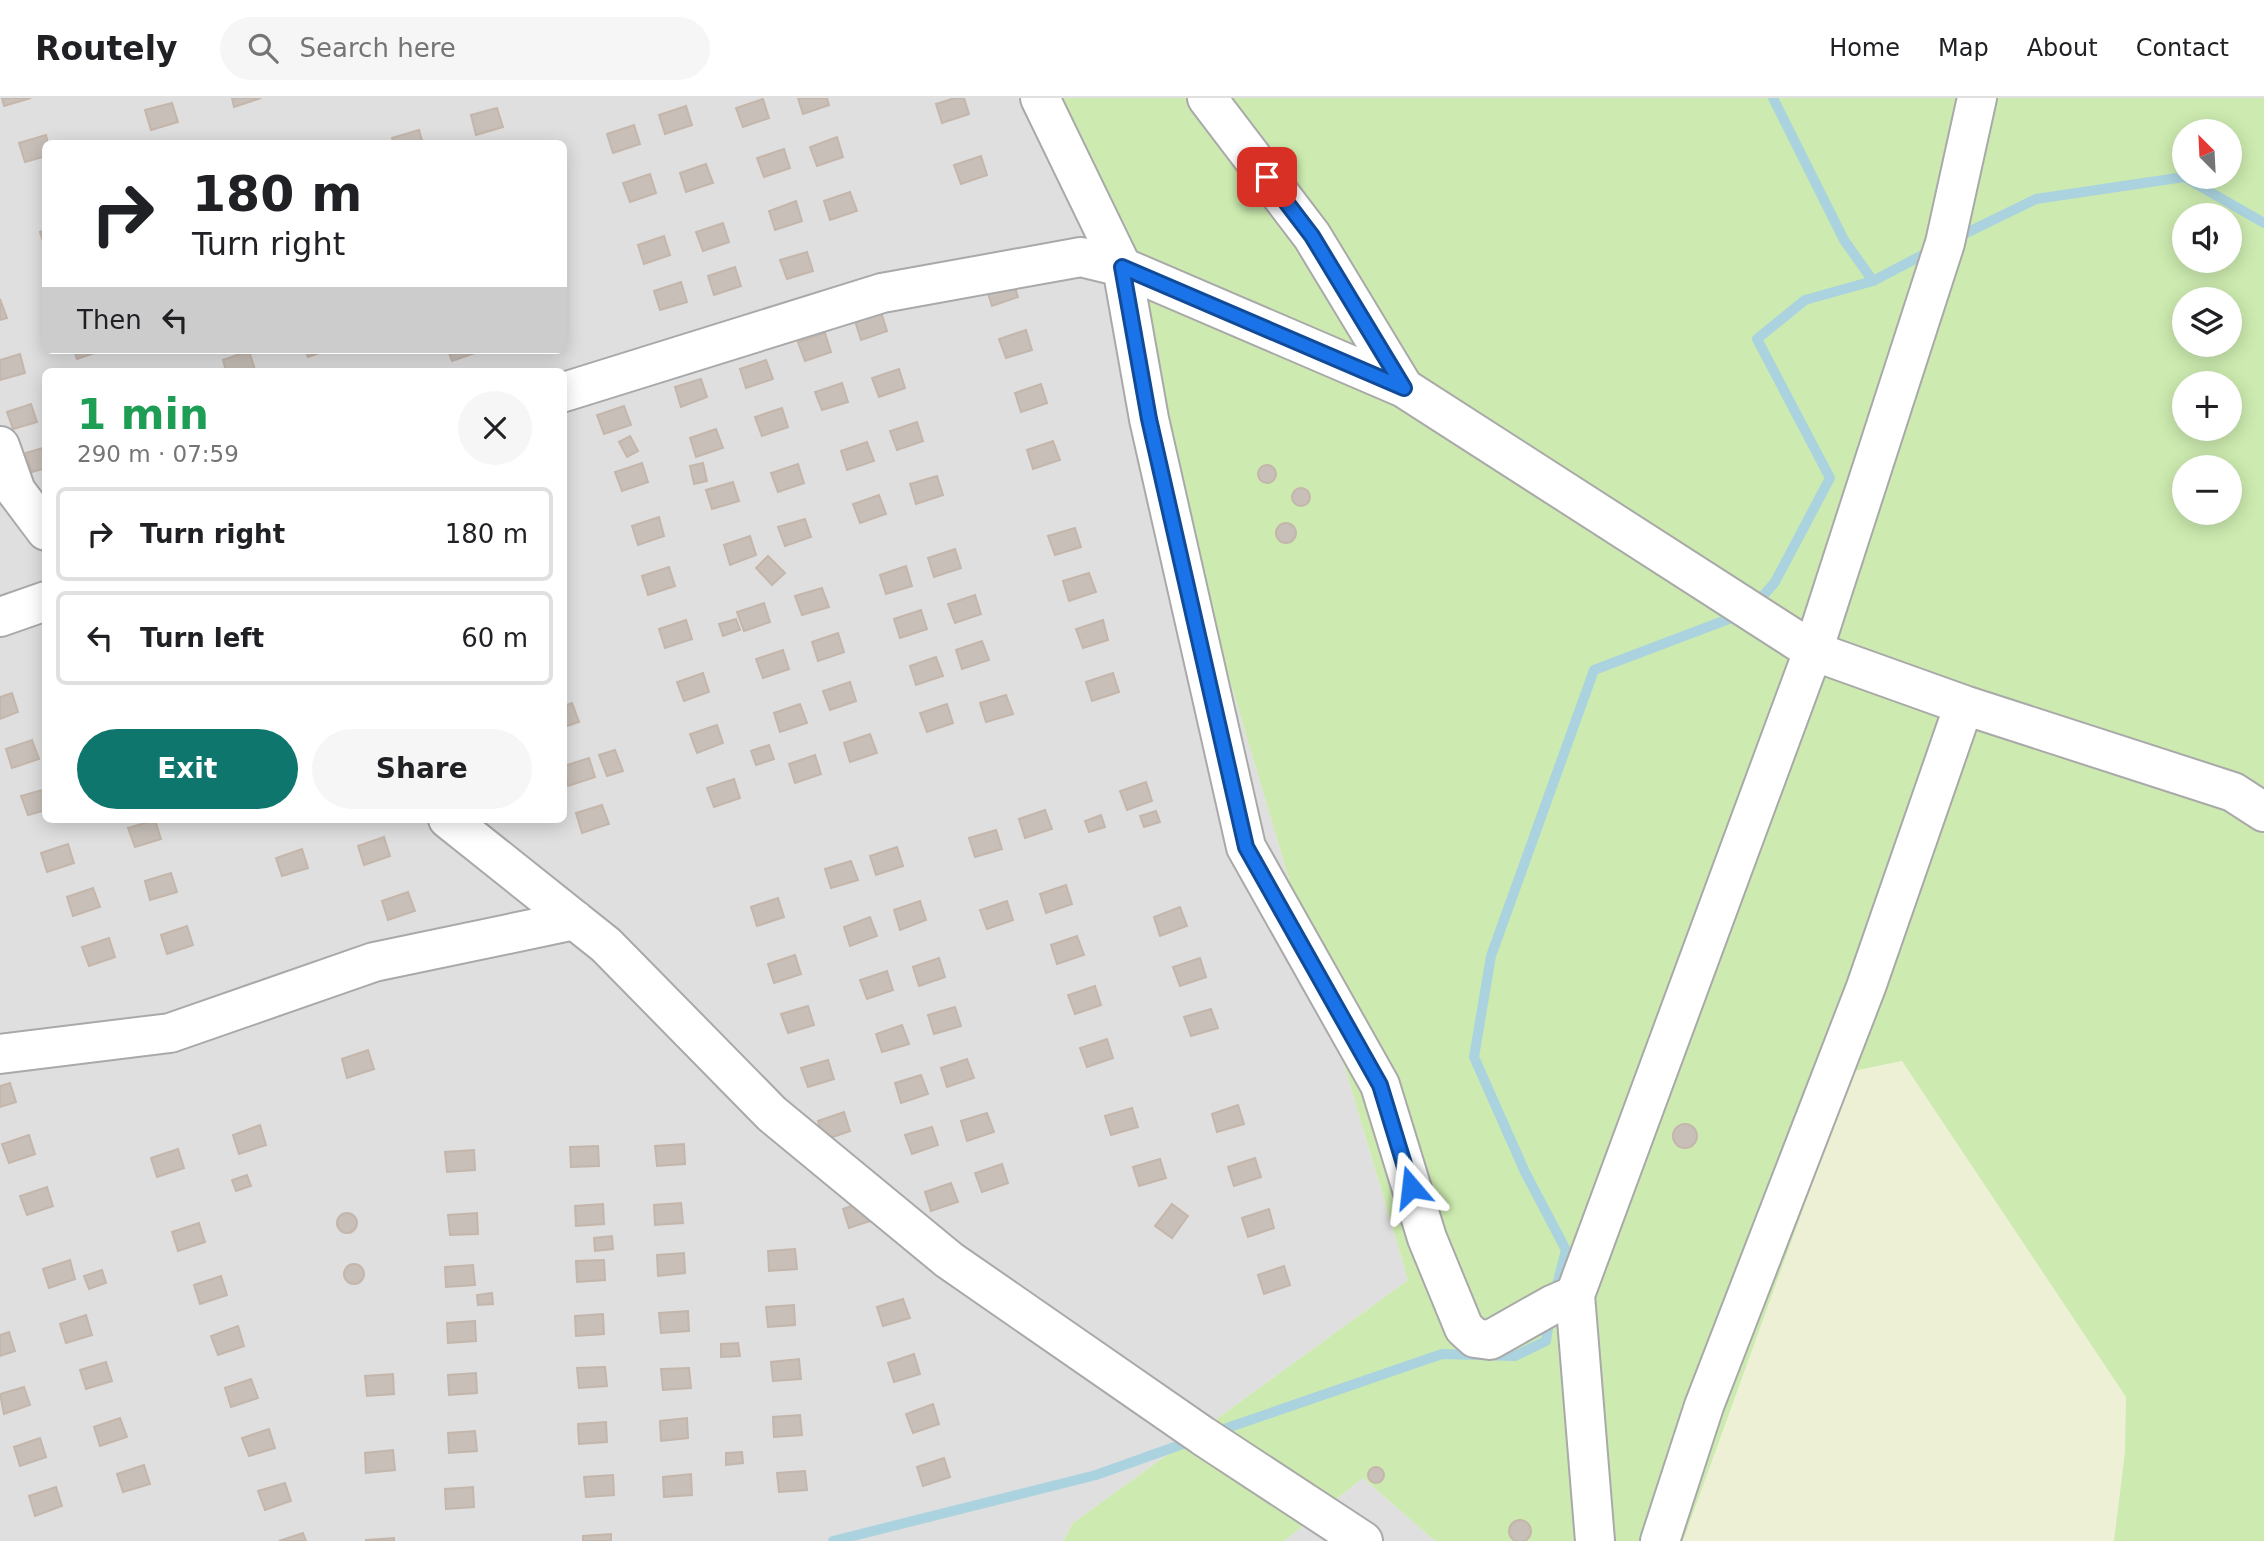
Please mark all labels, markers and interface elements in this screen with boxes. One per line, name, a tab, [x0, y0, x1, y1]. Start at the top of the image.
search box	[220, 17, 710, 80]
text: Routely	[35, 29, 178, 68]
icon: search	[244, 29, 282, 67]
text: Search here	[300, 33, 456, 63]
text: Home	[1829, 34, 1900, 62]
text: Map	[1938, 34, 1989, 62]
text: About	[2027, 34, 2098, 62]
text: Contact	[2136, 34, 2229, 62]
north arrow	[2172, 119, 2242, 189]
map controls	[2172, 119, 2242, 525]
pin	[1237, 147, 1297, 207]
icon: arrive	[1248, 158, 1286, 196]
text: 180 m	[192, 166, 362, 223]
icon: right	[77, 168, 168, 259]
button: sound	[2172, 203, 2242, 273]
text: Turn right	[192, 225, 345, 263]
button: layers	[2172, 287, 2242, 357]
icon: left	[156, 301, 194, 339]
text: Then	[77, 305, 142, 335]
button: +	[2172, 371, 2242, 441]
text: 1 min	[77, 390, 209, 439]
button: close	[458, 391, 532, 465]
text: 290 m · 07:59	[77, 441, 239, 467]
button: −	[2172, 455, 2242, 525]
icon: right	[81, 515, 119, 553]
text: Turn right	[140, 519, 285, 549]
text: 180 m	[445, 519, 528, 549]
icon: left	[81, 619, 119, 657]
text: Turn left	[140, 623, 264, 653]
text: 60 m	[461, 623, 528, 653]
button: Exit	[77, 729, 298, 809]
button: Share	[312, 729, 532, 809]
position arrow	[1374, 1150, 1448, 1224]

